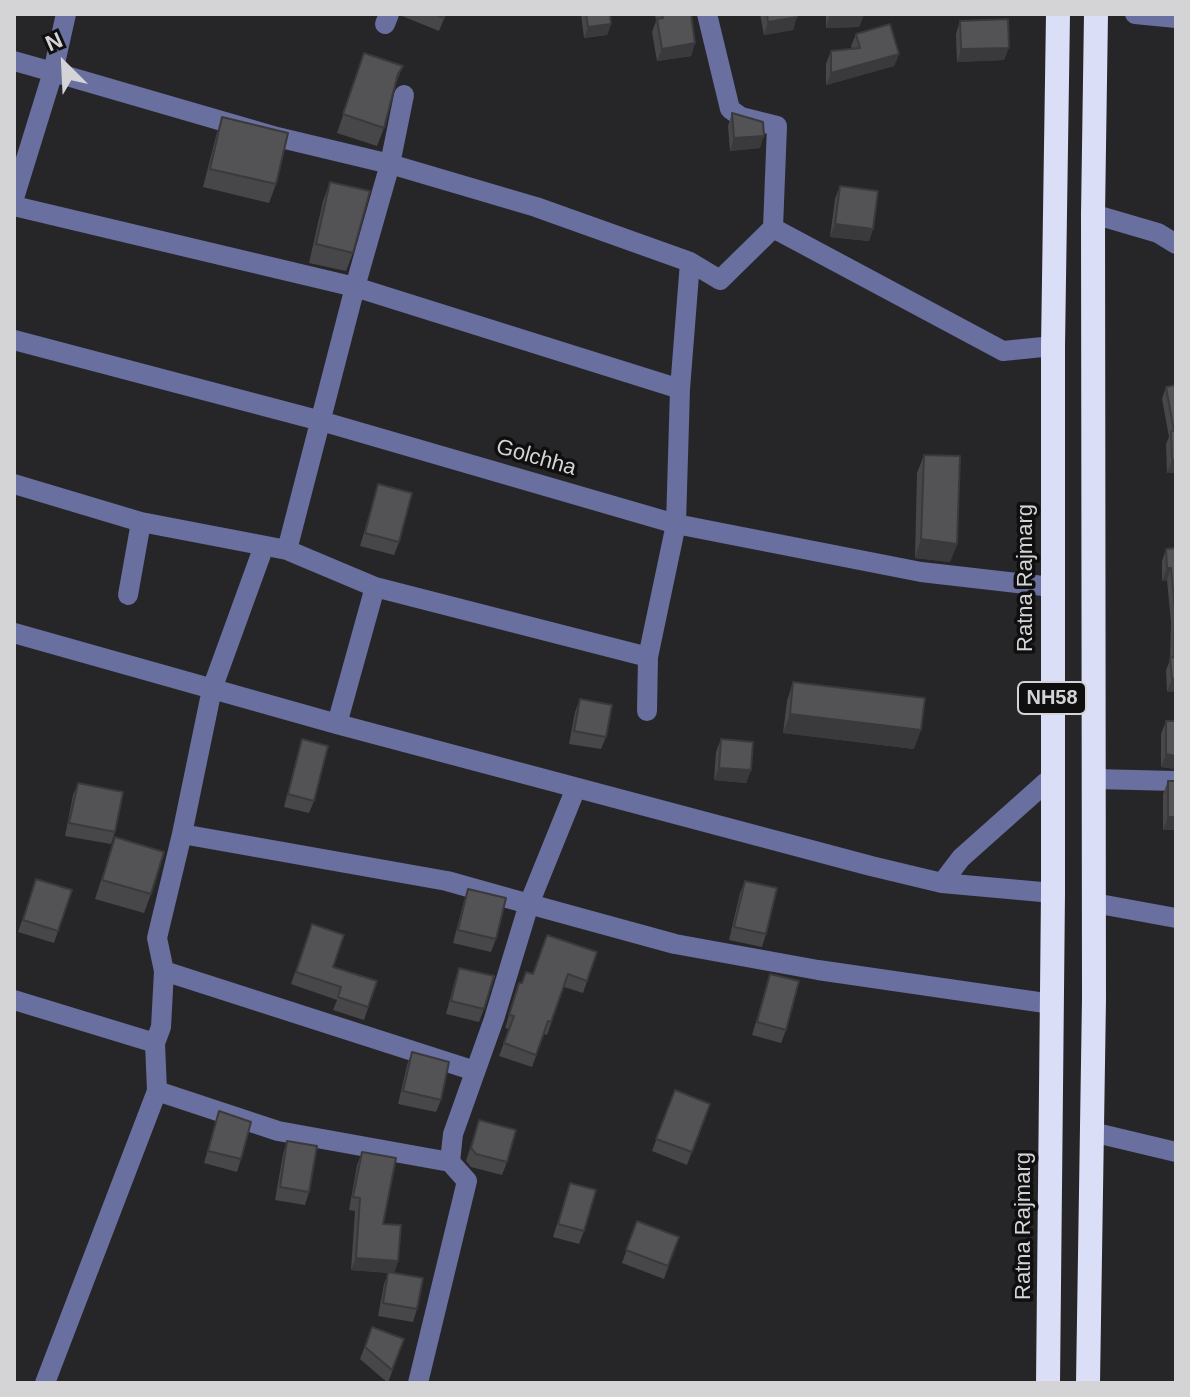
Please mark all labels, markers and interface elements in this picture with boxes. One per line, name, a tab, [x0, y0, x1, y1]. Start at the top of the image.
north arrow	[24, 24, 104, 104]
text: N	[42, 27, 66, 56]
street label: Golchha	[493, 434, 579, 482]
street label: Ratna Rajmarg	[1013, 504, 1039, 652]
road number: NH58	[1018, 682, 1086, 714]
street label: Ratna Rajmarg	[1011, 1152, 1037, 1300]

